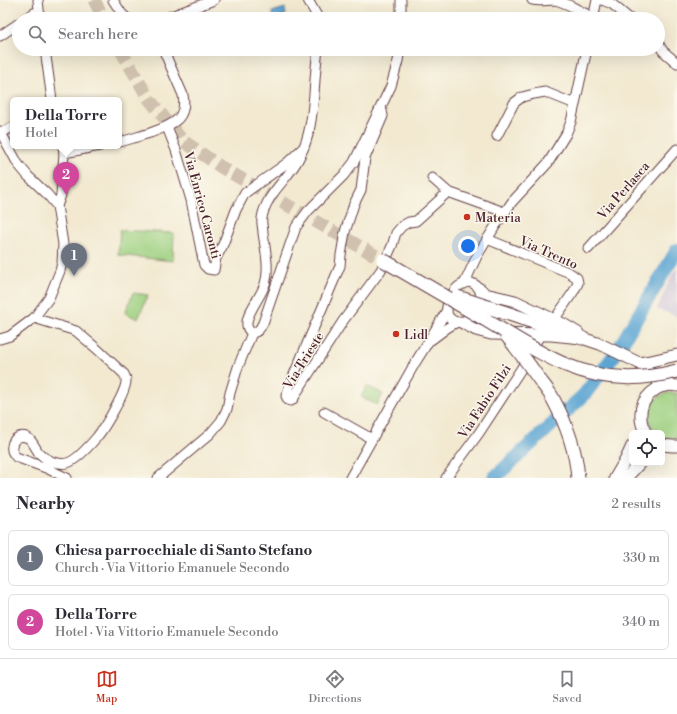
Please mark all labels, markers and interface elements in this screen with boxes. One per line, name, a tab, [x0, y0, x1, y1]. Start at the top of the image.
search box	[12, 12, 665, 56]
icon: search	[26, 23, 48, 45]
text: Search here	[58, 25, 138, 44]
popup	[10, 97, 122, 149]
text: Della Torre	[25, 106, 107, 125]
text: Hotel	[25, 125, 58, 141]
street label: Via Enrico Caronti	[180, 149, 224, 261]
street label: Via Perlasca	[594, 158, 653, 224]
pin: 2	[53, 162, 79, 195]
place label: Materia	[475, 210, 521, 226]
marker: Materia	[462, 212, 472, 222]
street label: Via Trento	[516, 233, 580, 273]
your location	[458, 236, 478, 256]
pin: 1	[61, 243, 87, 276]
place label: Lidl	[404, 327, 428, 343]
street label: Via Trieste	[279, 329, 328, 393]
marker: Lidl	[391, 329, 401, 339]
street label: Via Fabio Filzi	[454, 361, 515, 442]
map controls	[629, 430, 665, 466]
button: locate	[629, 430, 665, 466]
text: Nearby	[16, 493, 75, 515]
text: 2 results	[612, 496, 661, 512]
text: Chiesa parrocchiale di Santo Stefano	[55, 541, 312, 560]
text: 1	[27, 550, 33, 566]
text: 330 m	[623, 550, 660, 566]
text: Church · Via Vittorio Emanuele Secondo	[55, 560, 290, 576]
text: Della Torre	[55, 605, 137, 624]
text: 2	[26, 614, 34, 630]
text: 340 m	[622, 614, 660, 630]
text: Hotel · Via Vittorio Emanuele Secondo	[55, 624, 278, 640]
tab: Map	[96, 668, 118, 706]
tab: Directions	[309, 668, 362, 706]
tab: Saved	[553, 668, 581, 706]

